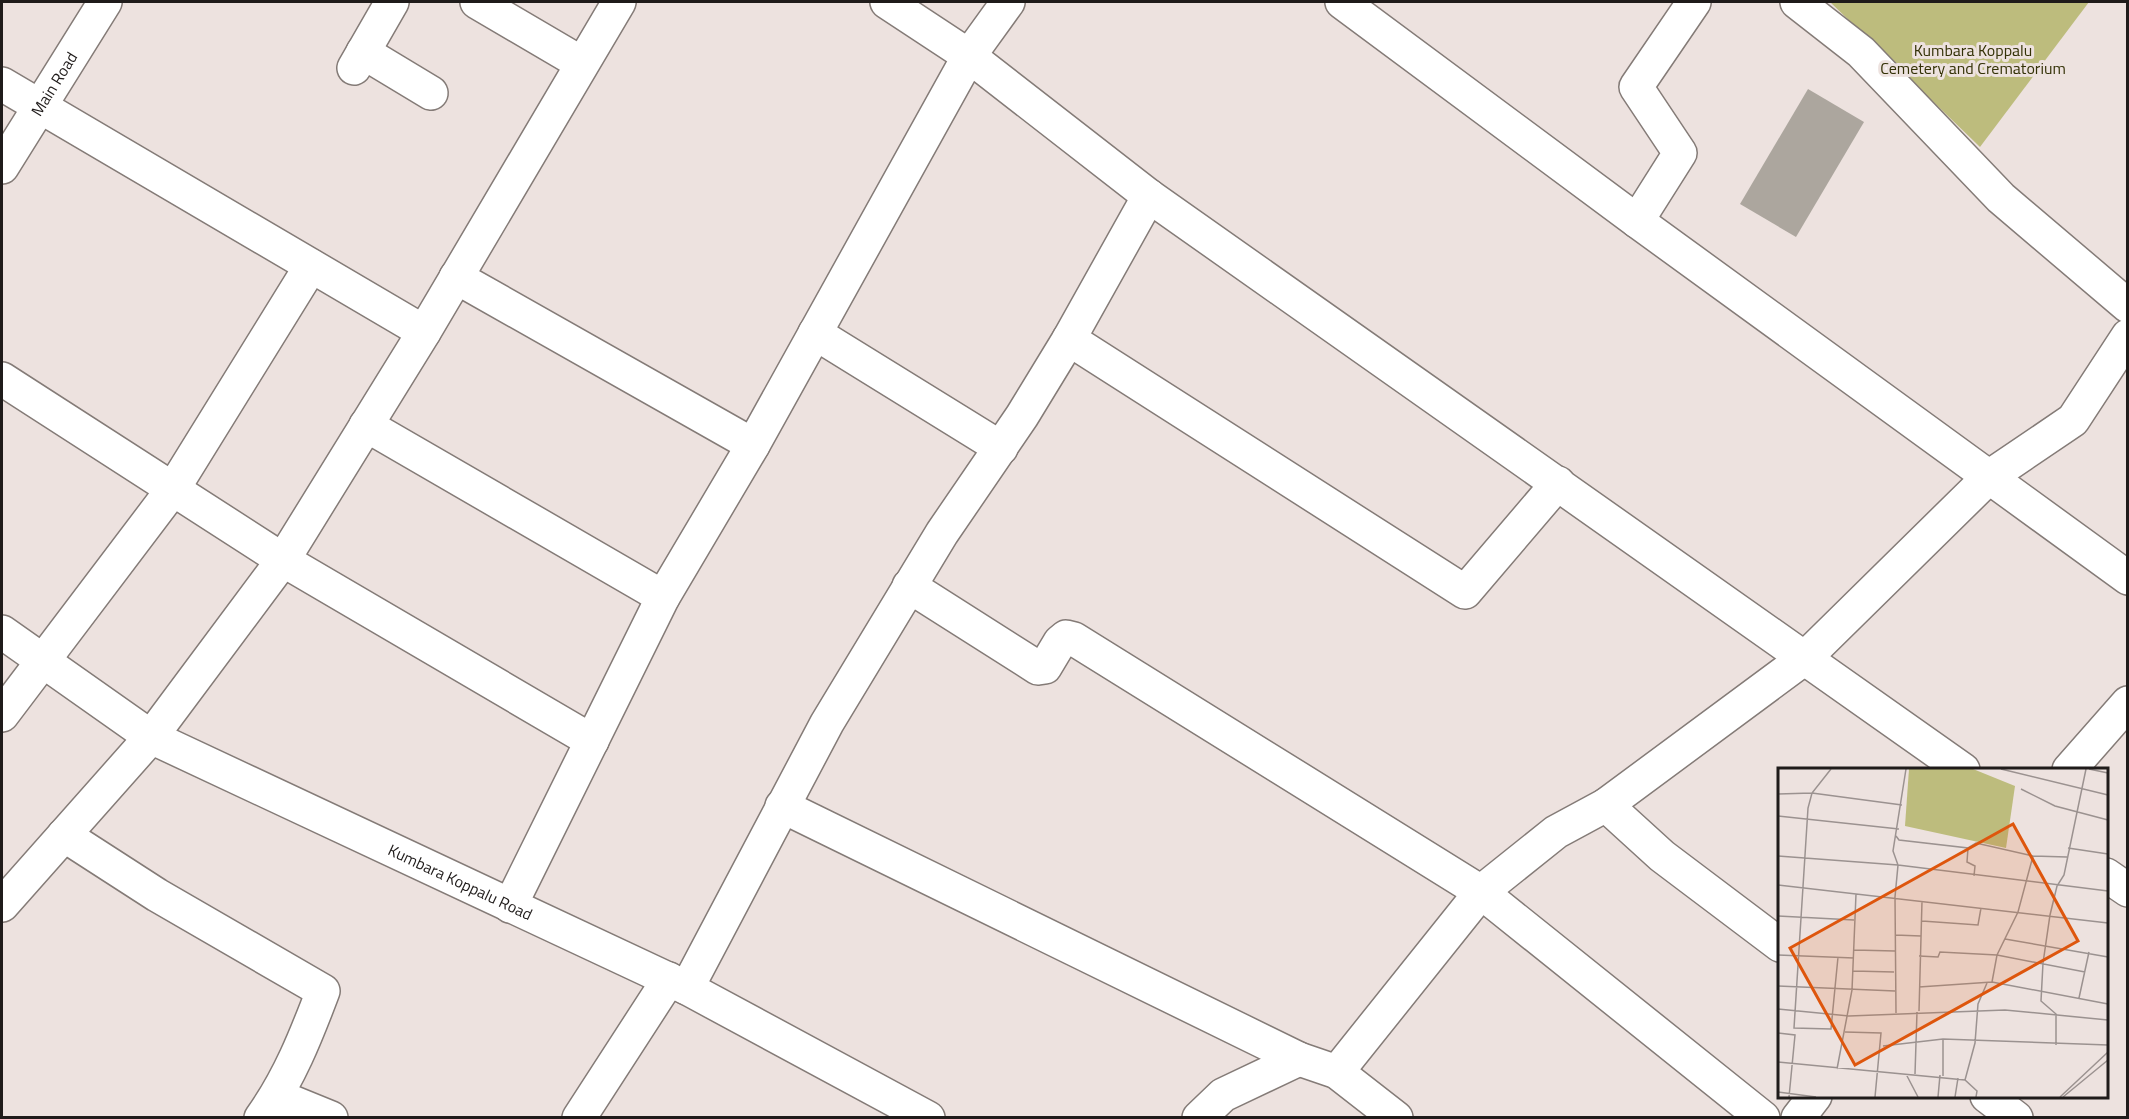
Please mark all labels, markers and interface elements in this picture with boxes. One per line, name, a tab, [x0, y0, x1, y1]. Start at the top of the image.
park label: Kumbara Koppalu Cemetery and Crematorium	[1880, 38, 2066, 80]
street label: Main Road	[25, 47, 83, 121]
inset map	[1778, 768, 2108, 1098]
street label: Kumbara Koppalu Road	[384, 838, 537, 926]

